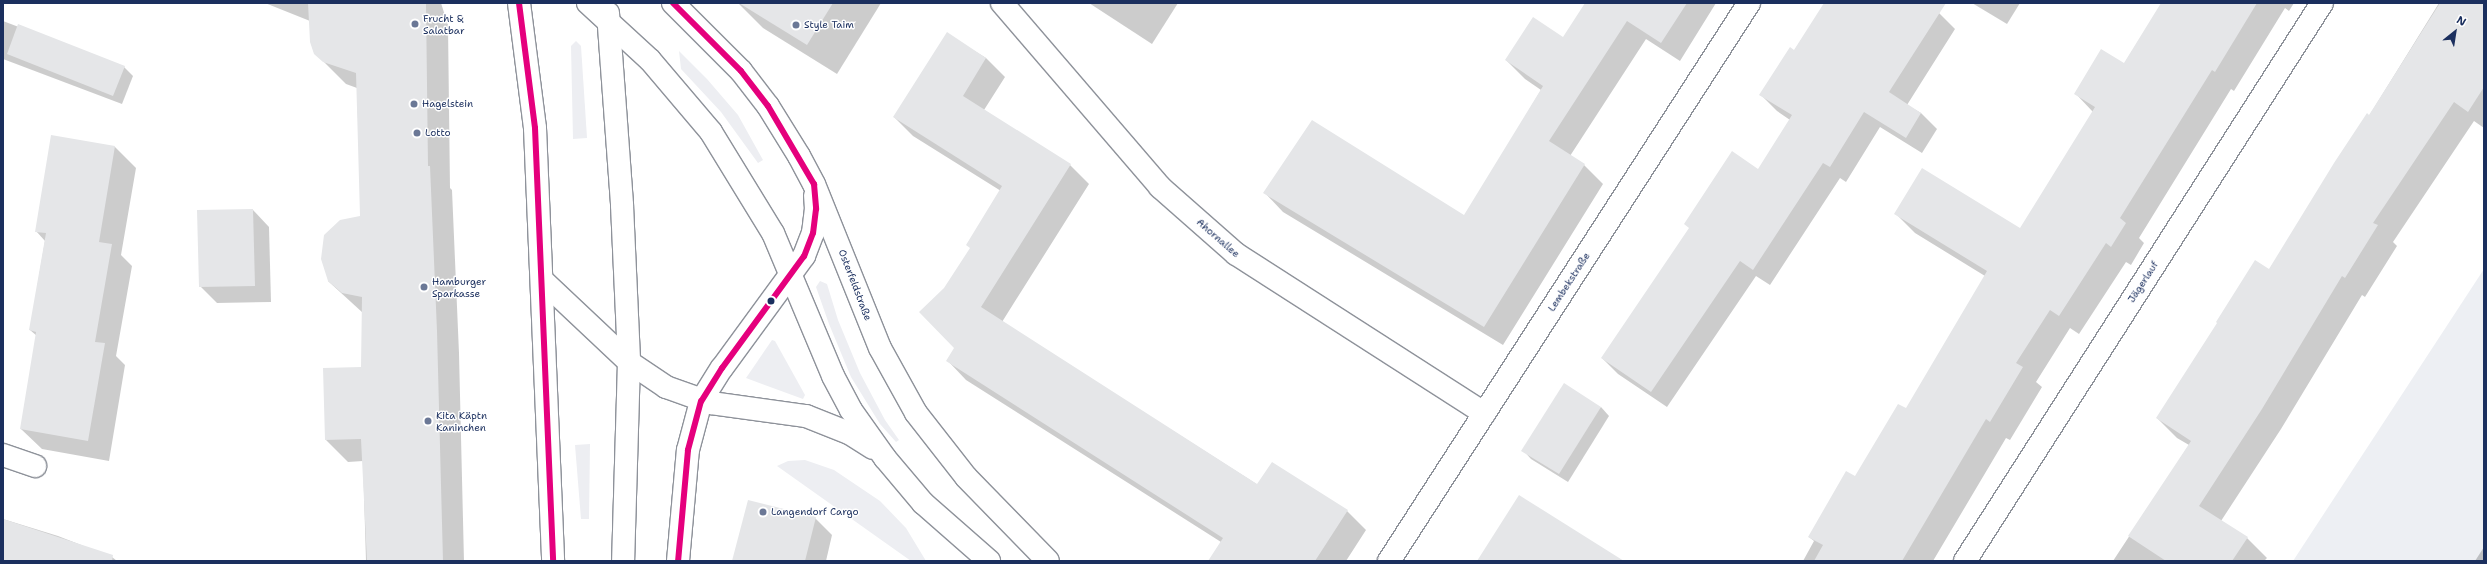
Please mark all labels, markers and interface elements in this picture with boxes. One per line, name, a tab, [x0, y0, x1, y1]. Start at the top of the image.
place label: Frucht & Salatbar	[423, 12, 465, 36]
north arrow	[2435, 12, 2475, 52]
text: N	[2454, 12, 2469, 30]
marker: Frucht & Salatbar	[410, 19, 420, 29]
place label: Style Taim	[804, 19, 854, 31]
marker: Style Taim	[791, 20, 801, 30]
place label: Hagelstein	[422, 98, 473, 110]
marker: Hagelstein	[409, 99, 419, 109]
place label: Lotto	[425, 127, 450, 139]
marker: Lotto	[412, 128, 422, 138]
street label: Ahornallee	[1194, 216, 1242, 260]
street label: Osterfeldstraße	[836, 248, 874, 322]
street label: Lembekstraße	[1545, 250, 1593, 314]
street label: Jägerlauf	[2125, 259, 2161, 305]
place label: Hamburger Sparkasse	[432, 275, 486, 298]
marker: Hamburger Sparkasse	[419, 282, 429, 292]
unlabelled marker	[766, 296, 776, 306]
place label: Kita Käptn Kaninchen	[436, 409, 487, 432]
marker: Kita Käptn Kaninchen	[423, 416, 433, 426]
place label: Langendorf Cargo	[771, 506, 859, 518]
marker: Langendorf Cargo	[758, 507, 768, 517]

